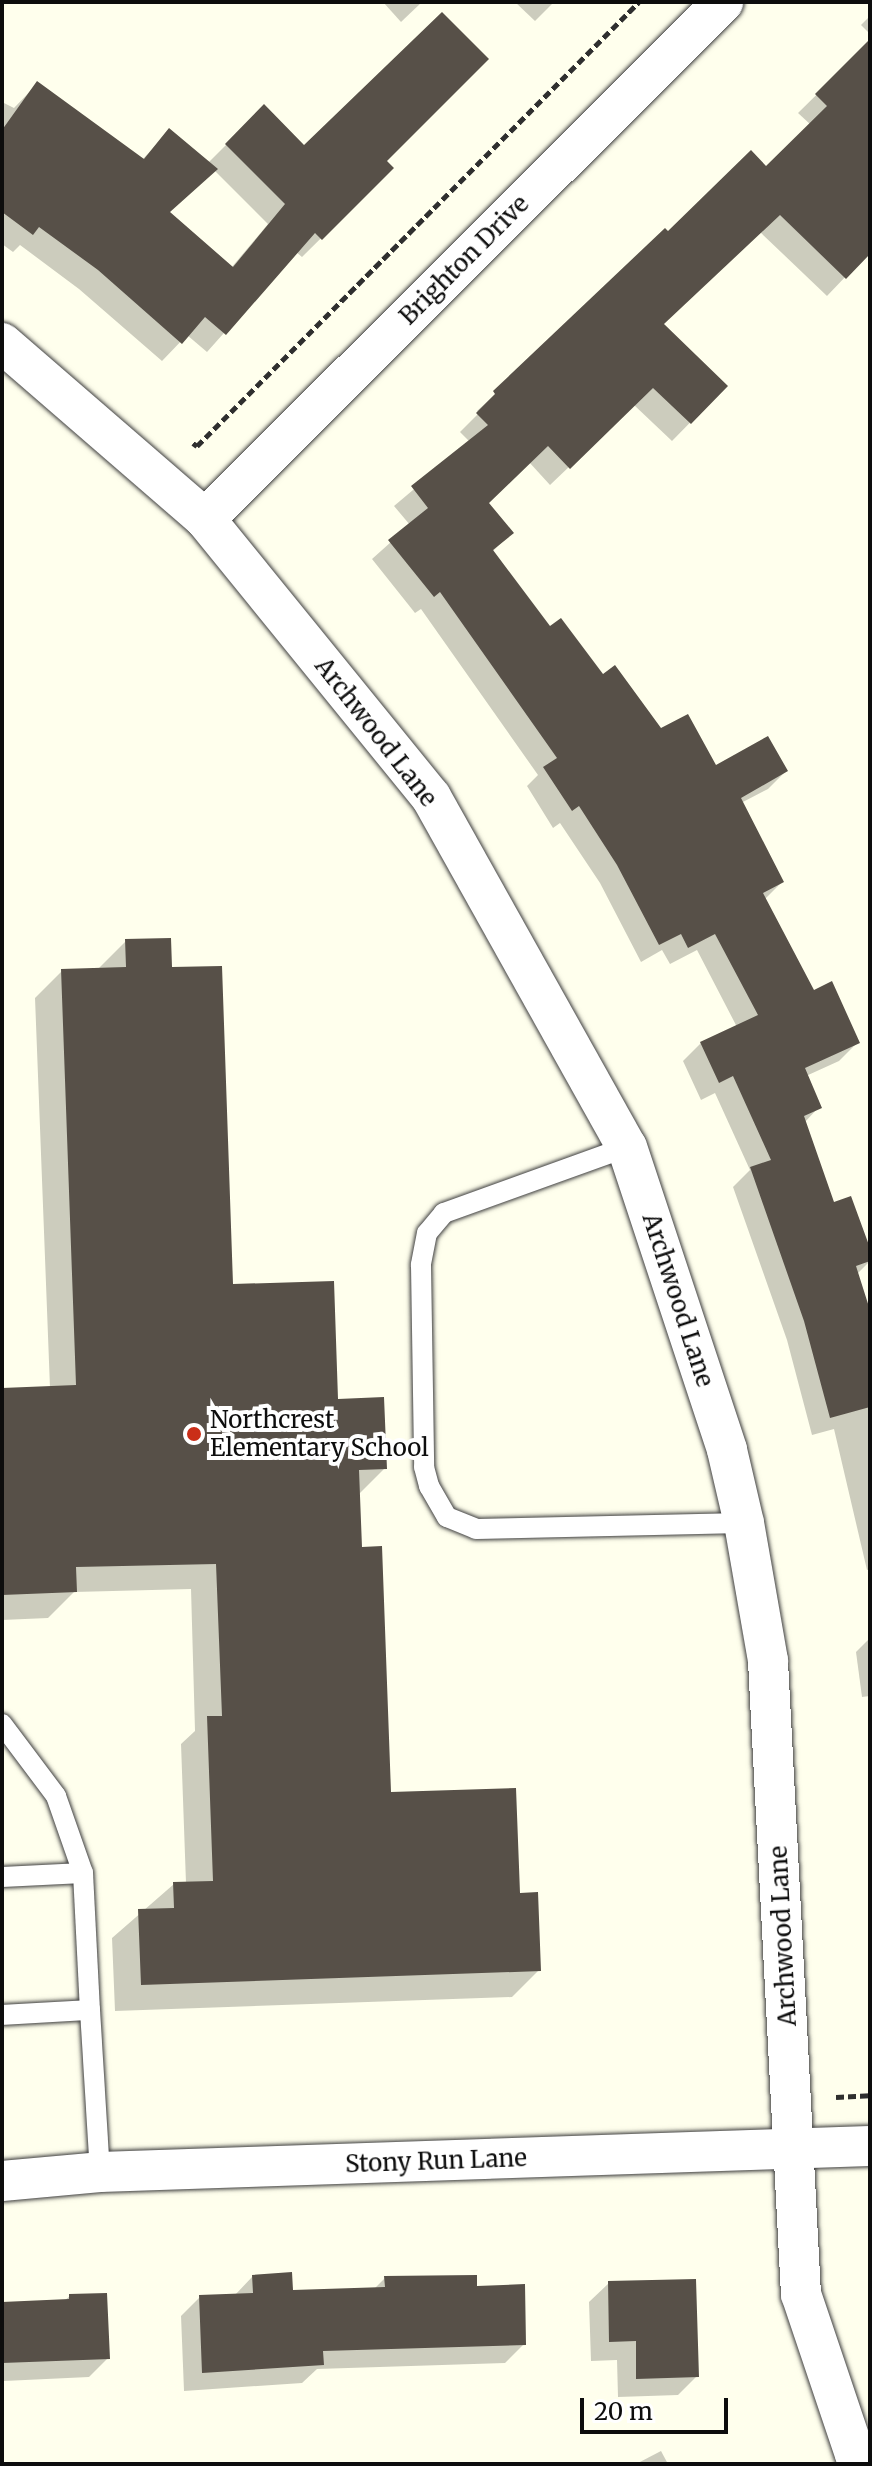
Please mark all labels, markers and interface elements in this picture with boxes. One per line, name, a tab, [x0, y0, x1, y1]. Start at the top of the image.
street label: Brighton Drive	[393, 189, 535, 331]
street label: Archwood Lane	[309, 652, 443, 812]
street label: Archwood Lane	[636, 1210, 720, 1390]
place label: Northcrest Elementary School	[210, 1406, 429, 1462]
marker: Northcrest Elementary School	[185, 1425, 203, 1443]
street label: Archwood Lane	[764, 1845, 802, 2027]
street label: Stony Run Lane	[345, 2143, 527, 2179]
scale bar	[584, 2382, 732, 2432]
text: 20 m	[594, 2396, 653, 2427]

